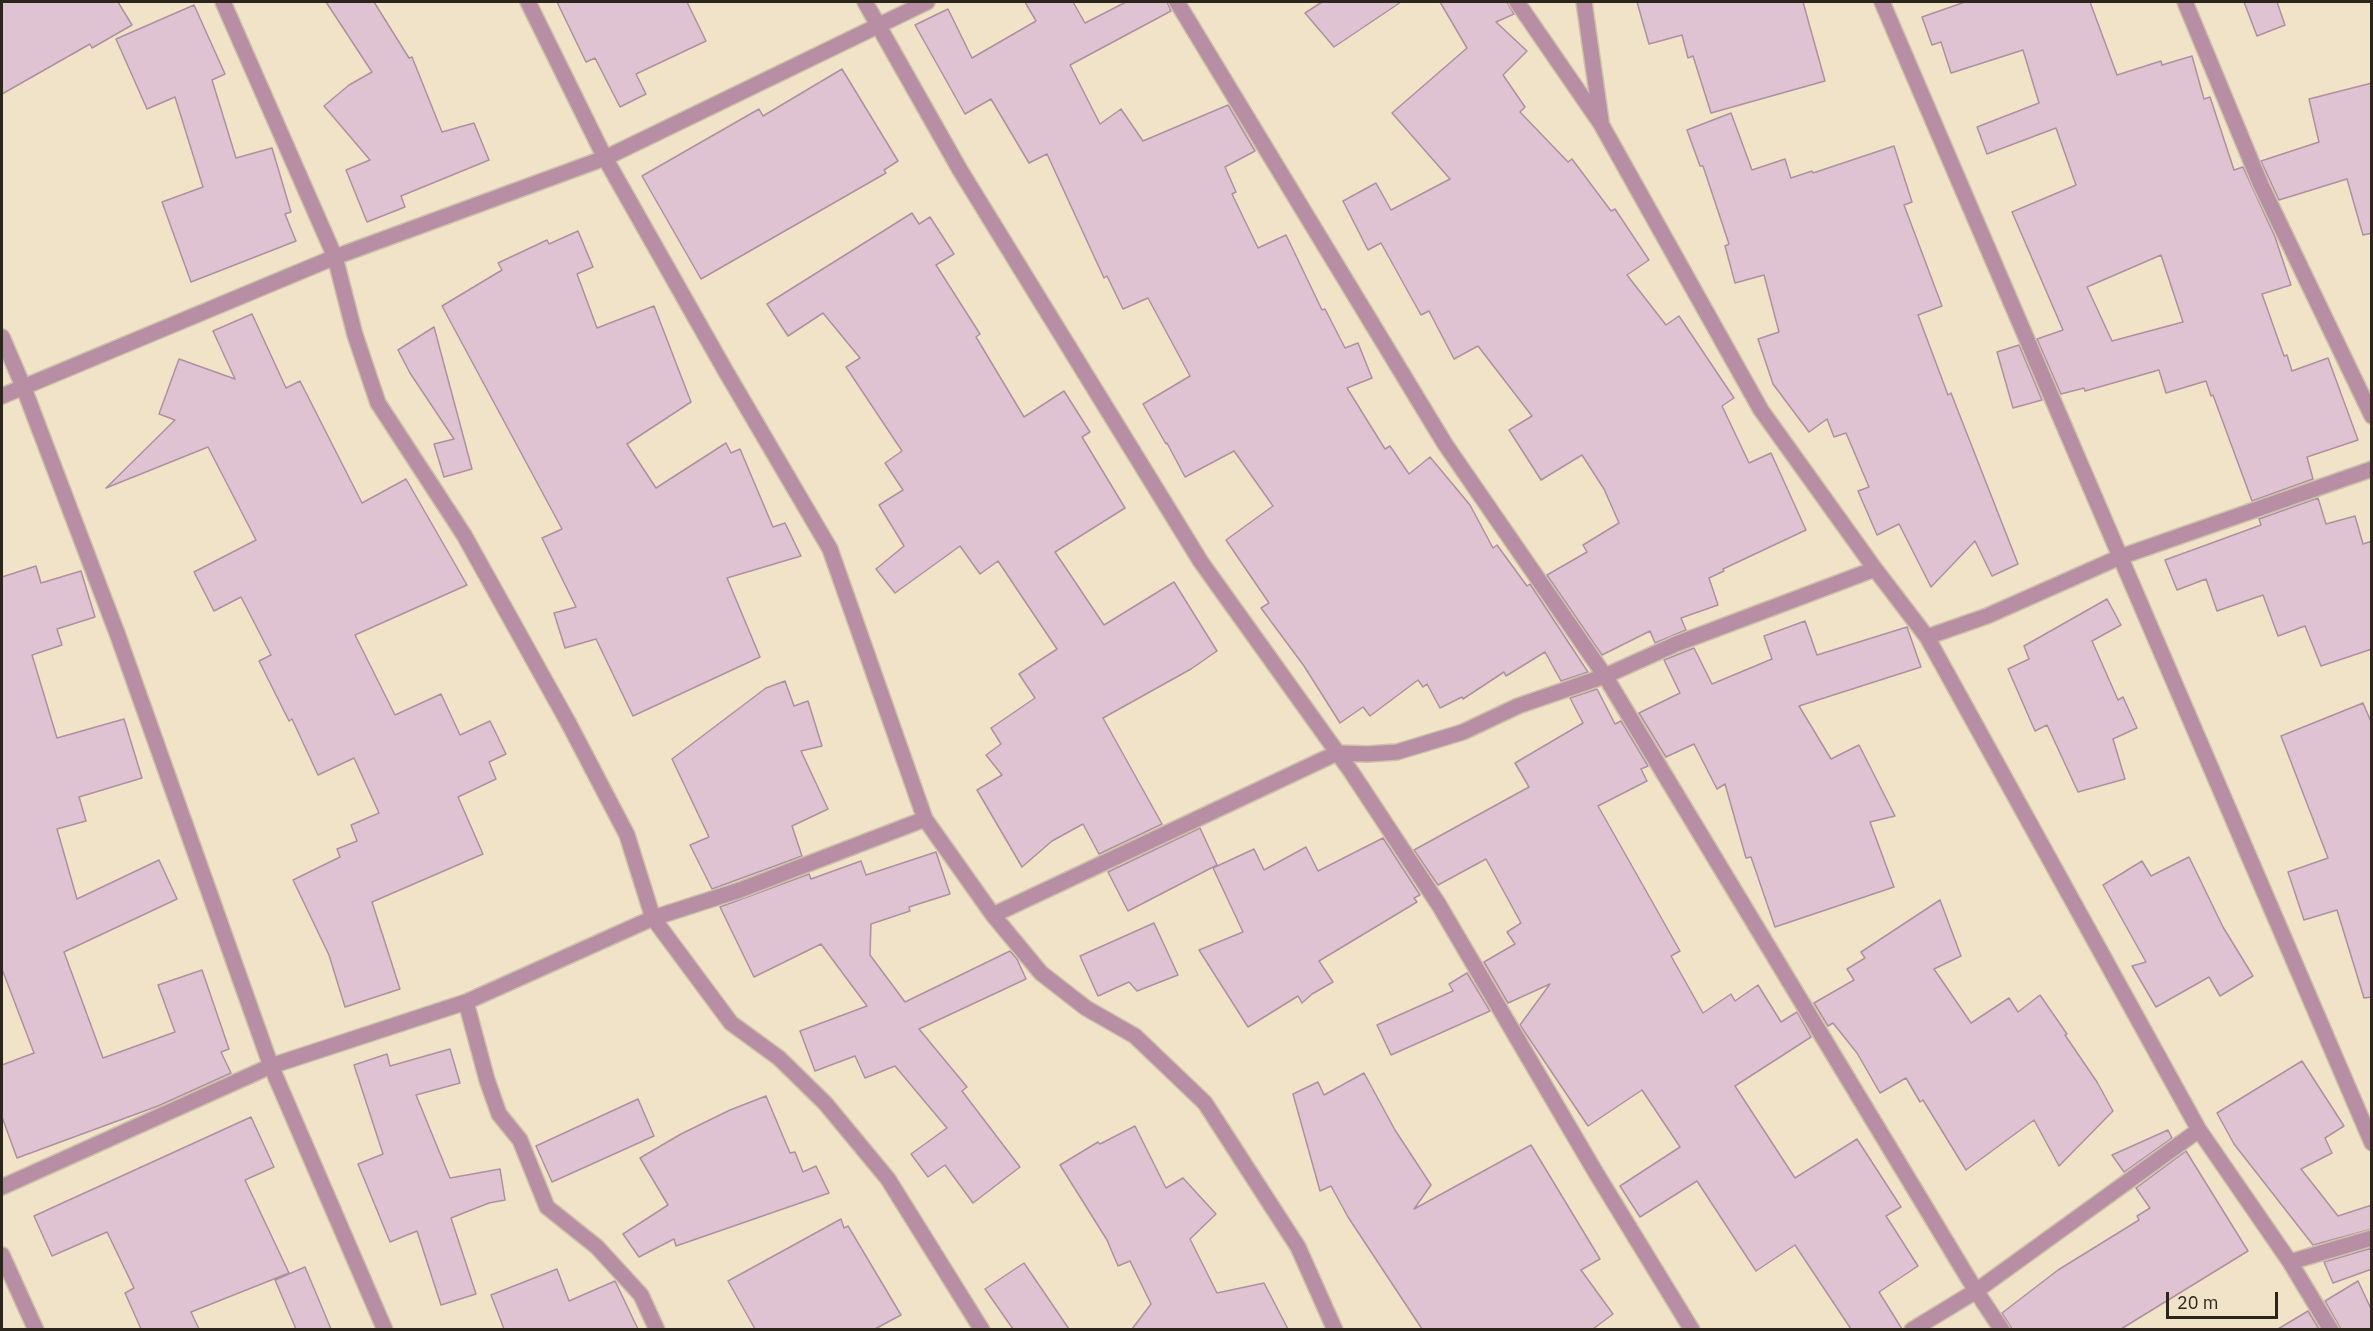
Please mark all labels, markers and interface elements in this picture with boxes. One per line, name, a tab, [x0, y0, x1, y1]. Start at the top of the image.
scale bar	[2169, 1280, 2282, 1318]
text: 20 m	[2177, 1291, 2219, 1314]

